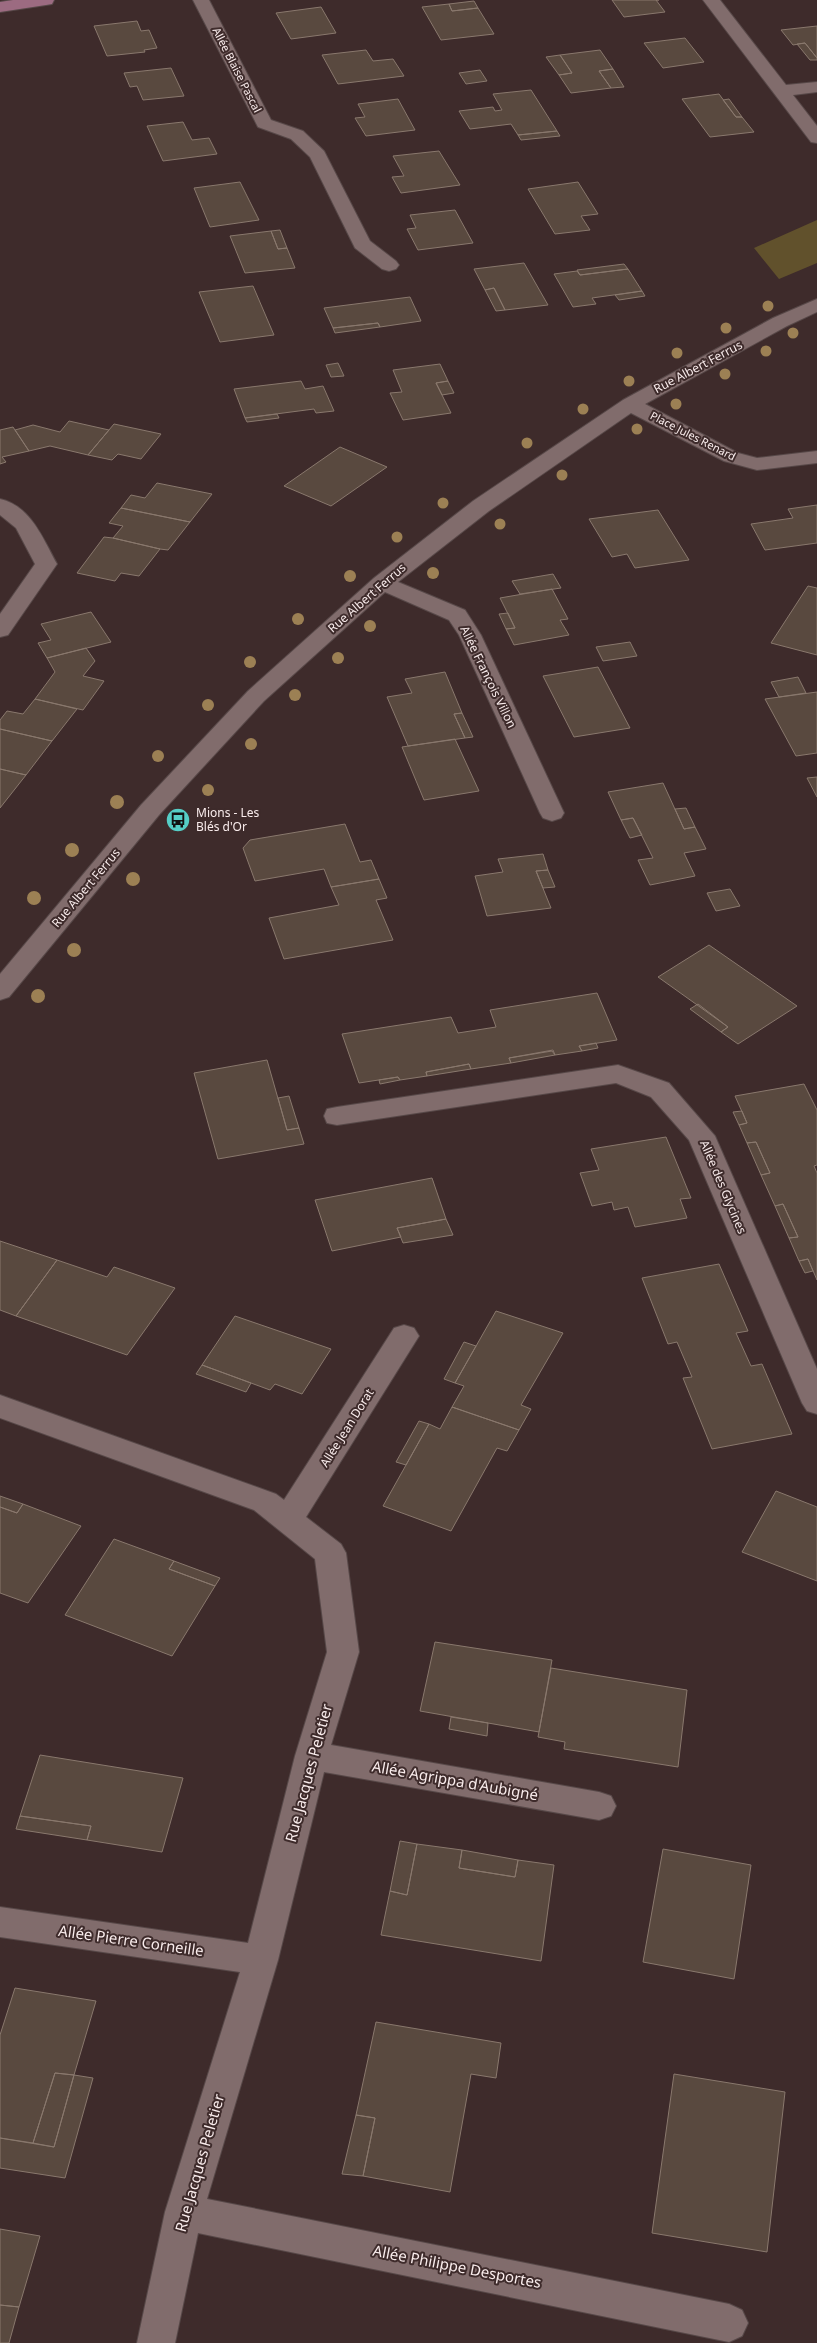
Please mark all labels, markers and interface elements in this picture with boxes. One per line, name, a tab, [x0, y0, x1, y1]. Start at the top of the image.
street label: Allée Blaise Pascal	[209, 25, 265, 115]
street label: Rue Albert Ferrus	[650, 336, 745, 397]
street label: Place Jules Renard	[648, 408, 739, 464]
street label: Rue Albert Ferrus	[324, 559, 409, 636]
street label: Allée François Villon	[456, 623, 521, 731]
place label: Mions - Les Blés d'Or	[196, 804, 260, 835]
bus stop icon: Mions - Les Blés d'Or	[165, 807, 191, 833]
street label: Rue Albert Ferrus	[48, 844, 124, 931]
street label: Allée des Glycines	[696, 1137, 751, 1237]
street label: Allée Jean Dorat	[316, 1385, 378, 1470]
street label: Rue Jacques Peletier	[280, 1701, 336, 1844]
street label: Allée Agrippa d'Aubigné	[371, 1756, 540, 1804]
street label: Allée Pierre Corneille	[57, 1920, 205, 1960]
street label: Rue Jacques Peletier	[170, 2091, 228, 2234]
street label: Allée Philippe Desportes	[371, 2240, 543, 2292]

